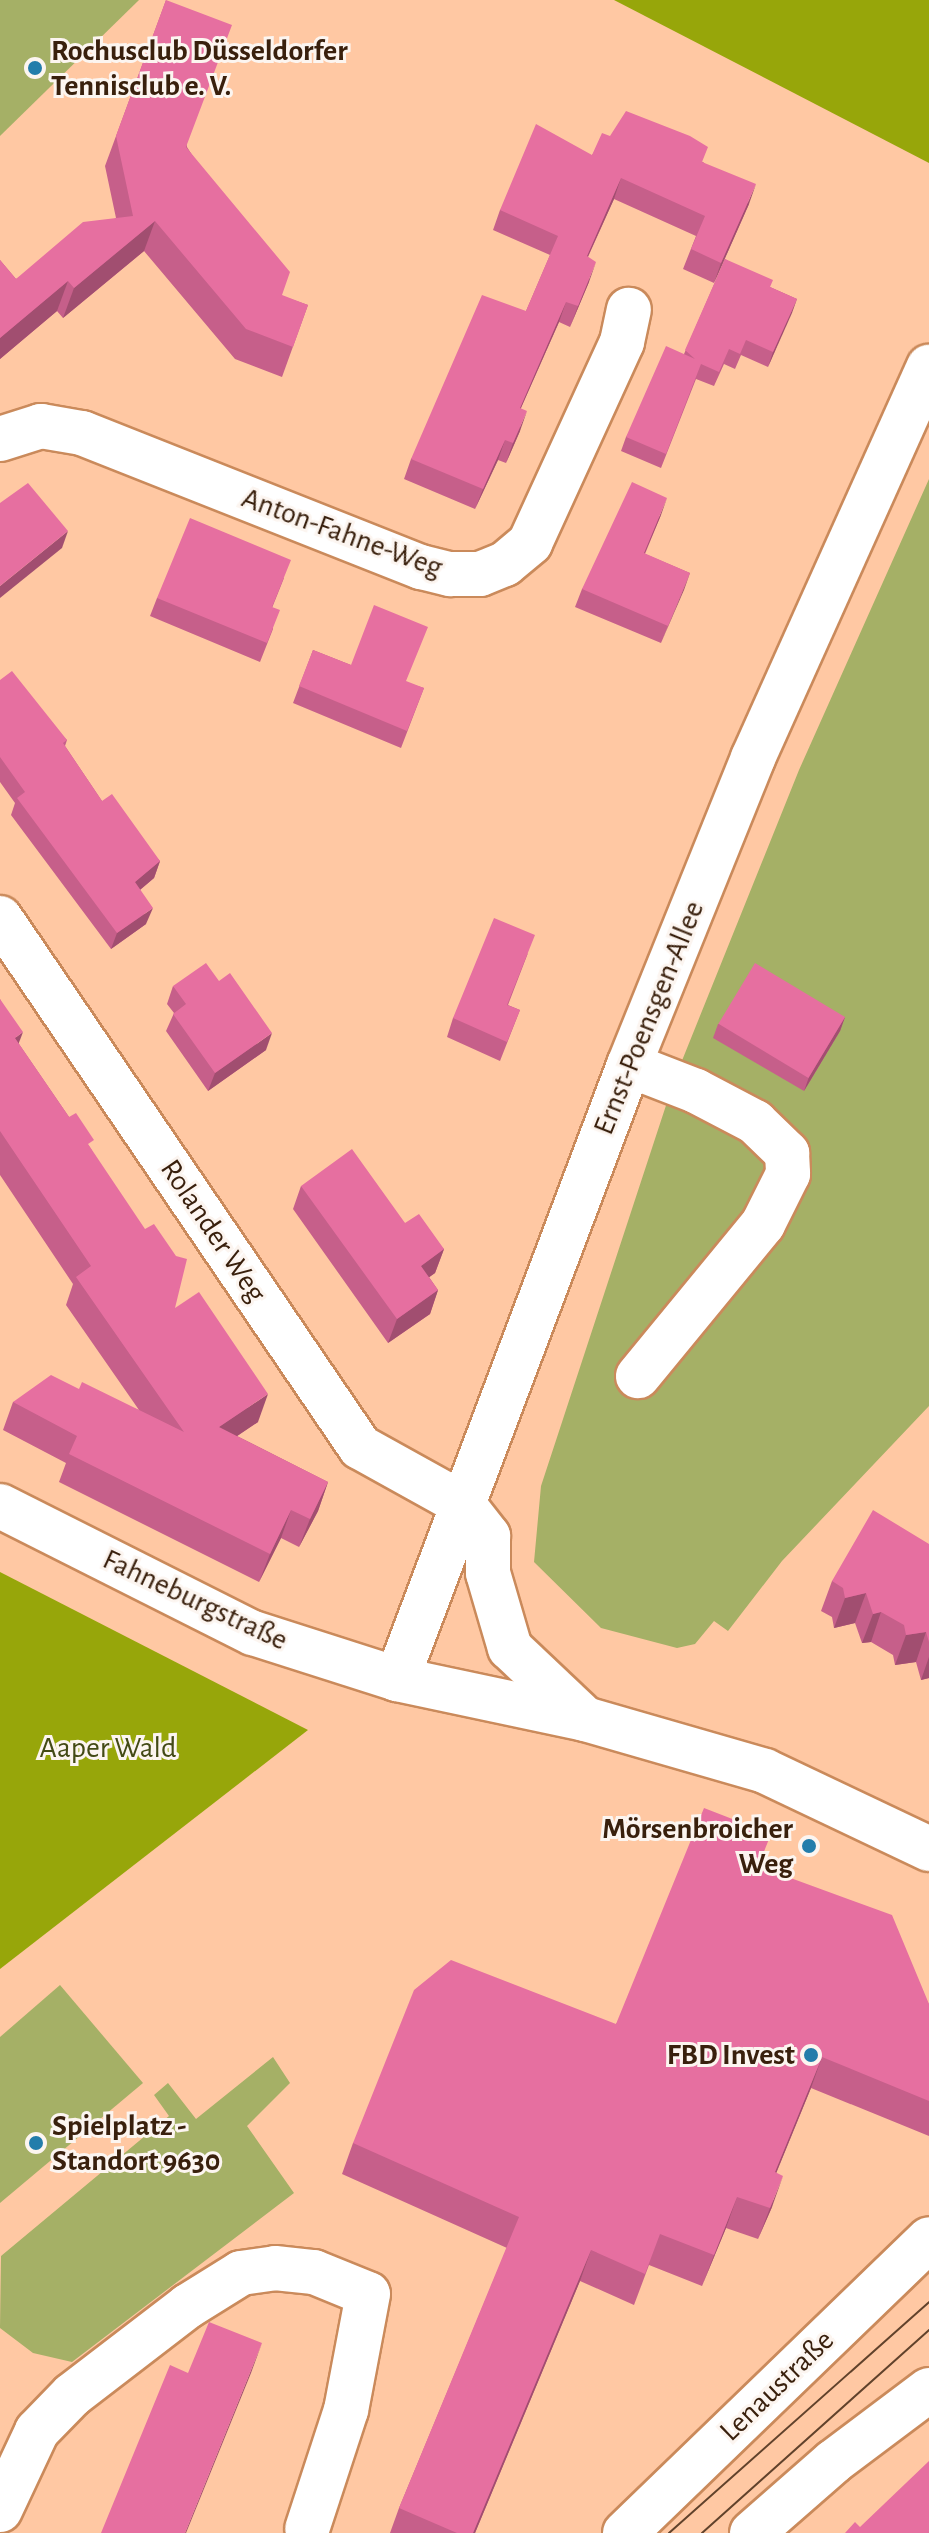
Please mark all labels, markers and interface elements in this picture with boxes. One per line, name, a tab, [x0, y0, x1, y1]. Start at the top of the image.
place label: Rochusclub Düsseldorfer Tennisclub e. V.	[51, 33, 348, 104]
marker: Rochusclub Düsseldorfer Tennisclub e. V.	[26, 59, 44, 77]
street label: Anton-Fahne-Weg	[237, 480, 447, 586]
street label: Ernst-Poensgen-Allee	[586, 896, 712, 1140]
street label: Rolander Weg	[152, 1153, 274, 1309]
street label: Fahneburgstraße	[97, 1541, 293, 1659]
park label: Aaper Wald	[40, 1730, 176, 1766]
place label: Mörsenbroicher Weg	[602, 1811, 793, 1882]
marker: Mörsenbroicher Weg	[800, 1837, 818, 1855]
place label: FBD Invest	[667, 2037, 795, 2073]
marker: FBD Invest	[802, 2046, 820, 2064]
place label: Spielplatz - Standort 9630	[52, 2108, 220, 2178]
marker: Spielplatz - Standort 9630	[27, 2134, 45, 2152]
street label: Lenaustraße	[712, 2323, 842, 2449]

